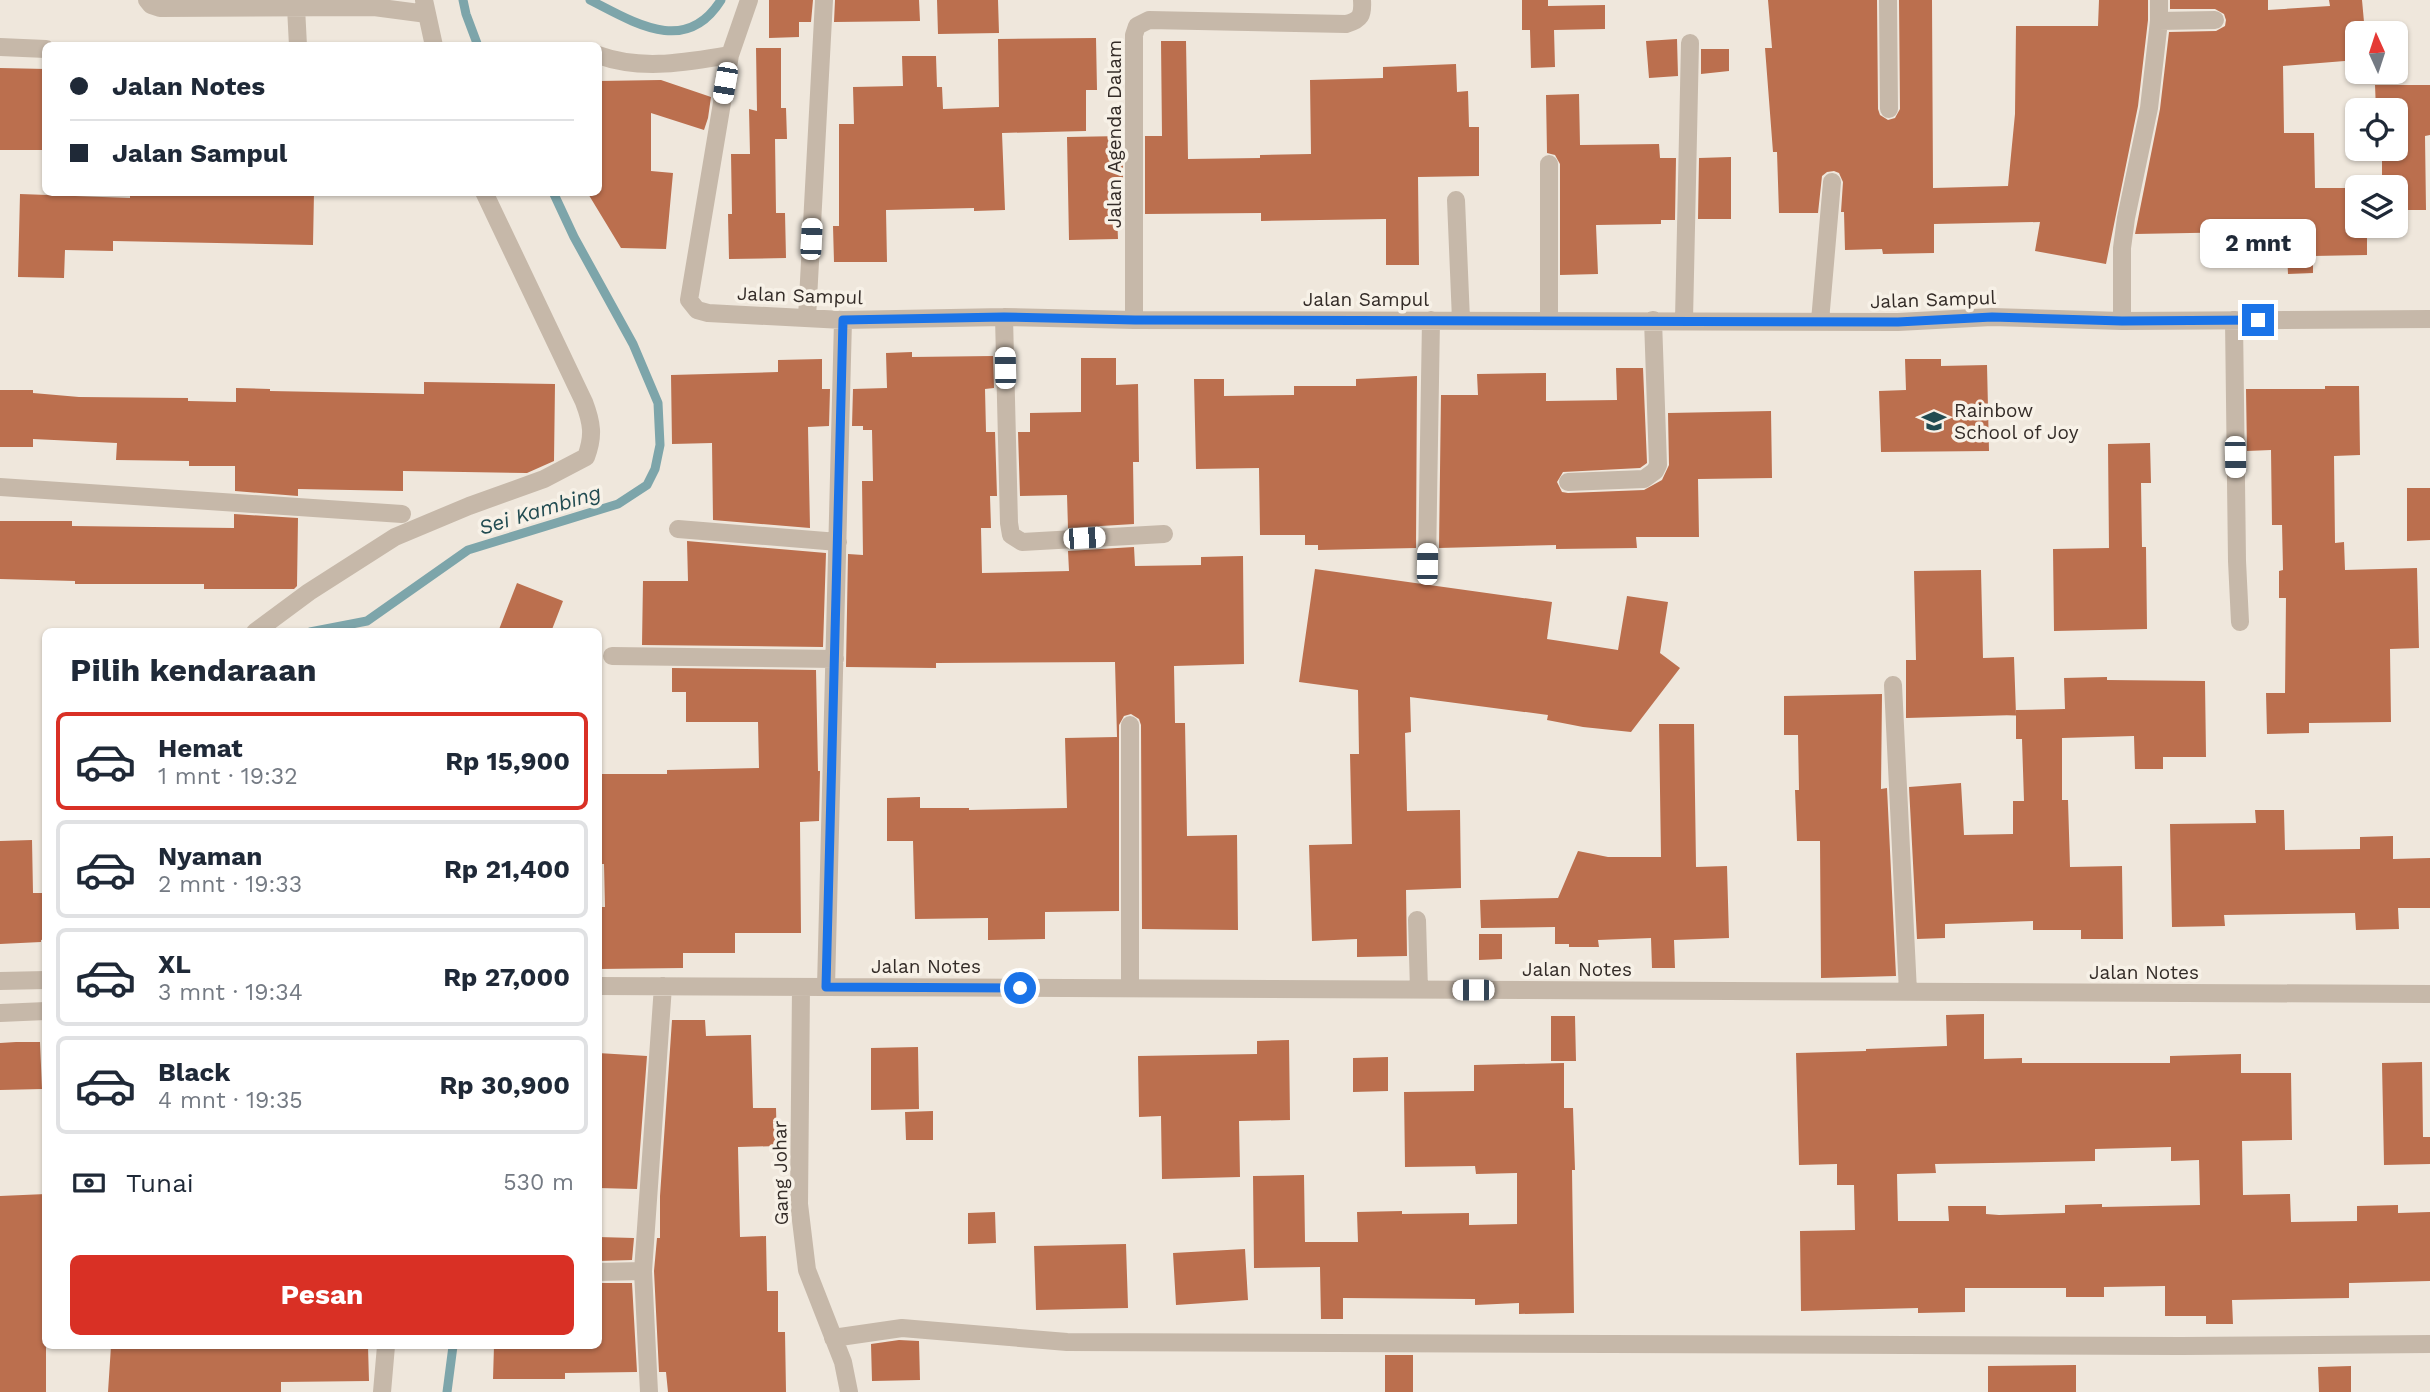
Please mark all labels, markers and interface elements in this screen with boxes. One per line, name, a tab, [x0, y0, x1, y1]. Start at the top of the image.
north arrow	[2345, 21, 2408, 84]
map controls	[2345, 21, 2408, 238]
street label: Jalan Agenda Dalam	[1103, 40, 1126, 228]
car	[712, 60, 739, 106]
text: Jalan Notes	[112, 71, 265, 101]
button: locate	[2345, 98, 2408, 161]
text: Jalan Sampul	[112, 138, 287, 168]
button: layers	[2345, 175, 2408, 238]
car	[800, 217, 823, 261]
callout: 2 mnt	[2200, 218, 2316, 268]
text: 2 mnt	[2225, 230, 2291, 257]
street label: Jalan Sampul	[736, 282, 864, 309]
street label: Jalan Sampul	[1870, 286, 1997, 313]
street label: Jalan Sampul	[1303, 288, 1429, 311]
route end	[2242, 304, 2274, 336]
car	[995, 347, 1016, 389]
place label: Rainbow School of Joy	[1954, 399, 2079, 444]
school or university icon: Rainbow School of Joy	[1920, 407, 1948, 435]
car	[2225, 436, 2246, 478]
water label: Sei Kambing	[476, 479, 604, 540]
car	[1063, 526, 1106, 550]
car	[1417, 543, 1438, 585]
text: Pilih kendaraan	[70, 651, 317, 689]
icon: car	[74, 730, 137, 793]
text: Hemat	[158, 733, 243, 763]
text: Rp 15,900	[445, 746, 570, 776]
text: 1 mnt · 19:32	[158, 763, 298, 790]
icon: car	[74, 838, 137, 901]
text: Nyaman	[158, 841, 262, 871]
text: Rp 21,400	[444, 854, 570, 884]
text: 2 mnt · 19:33	[158, 871, 302, 898]
icon: car	[74, 946, 137, 1009]
text: XL	[158, 949, 191, 979]
street label: Jalan Notes	[871, 955, 981, 978]
street label: Jalan Notes	[1522, 958, 1632, 981]
street label: Jalan Notes	[2089, 961, 2199, 984]
text: Rp 27,000	[443, 962, 570, 992]
route start	[1004, 972, 1036, 1004]
text: 3 mnt · 19:34	[158, 979, 303, 1006]
car	[1453, 980, 1495, 1001]
icon: car	[74, 1054, 137, 1117]
text: Black	[158, 1057, 230, 1087]
text: Rp 30,900	[439, 1070, 570, 1100]
text: 4 mnt · 19:35	[158, 1087, 303, 1114]
street label: Gang Johar	[768, 1120, 793, 1226]
icon: cash	[70, 1164, 108, 1202]
text: Tunai	[126, 1168, 194, 1198]
text: 530 m	[503, 1169, 574, 1196]
button: Pesan	[70, 1255, 574, 1335]

